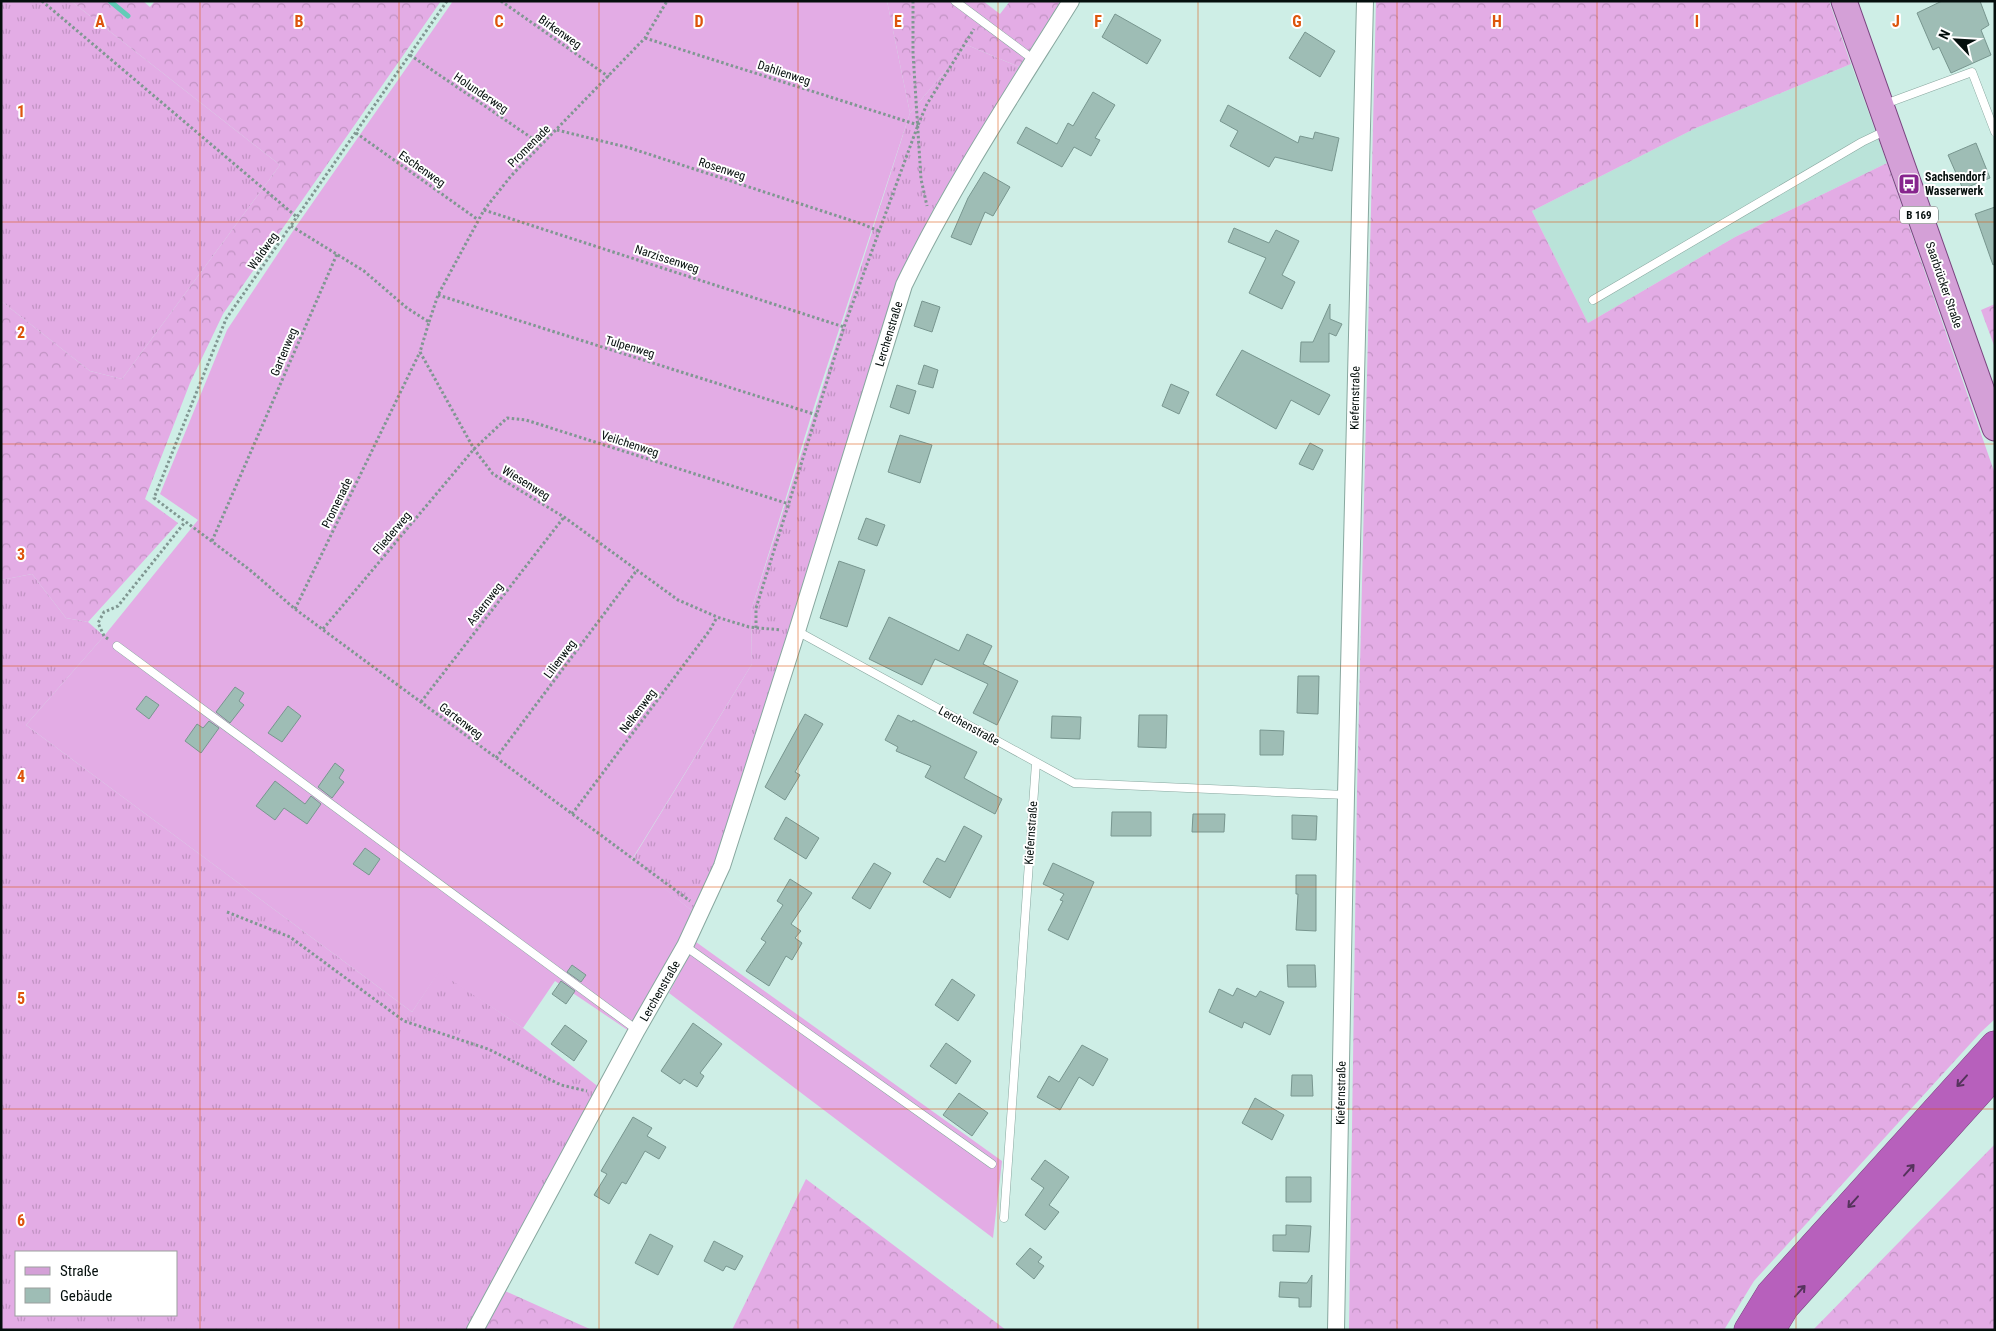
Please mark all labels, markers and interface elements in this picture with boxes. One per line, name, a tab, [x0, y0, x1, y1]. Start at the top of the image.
text: A	[95, 12, 105, 31]
text: B	[295, 12, 304, 31]
text: C	[494, 12, 504, 31]
street label: Birkenweg	[536, 12, 584, 52]
text: D	[694, 12, 704, 31]
text: E	[894, 12, 902, 31]
text: F	[1094, 12, 1102, 31]
text: G	[1292, 12, 1302, 31]
text: H	[1492, 12, 1502, 31]
text: I	[1695, 12, 1699, 31]
text: J	[1892, 12, 1900, 31]
north arrow	[1931, 15, 1981, 65]
text: N	[1935, 27, 1953, 42]
street label: Dahlienweg	[756, 58, 812, 88]
street label: Holunderweg	[451, 70, 511, 116]
text: 1	[17, 102, 25, 121]
street label: Promenade	[505, 122, 553, 170]
street label: Eschenweg	[396, 148, 448, 190]
street label: Rosenweg	[697, 155, 747, 183]
place label: Sachsendorf Wasserwerk	[1925, 170, 1986, 198]
bus stop icon: Sachsendorf Wasserwerk	[1897, 172, 1921, 196]
road number: B 169	[1900, 206, 1938, 224]
street label: Waldweg	[245, 229, 281, 273]
street label: Saarbrücker Straße	[1923, 240, 1965, 330]
street label: Narzissenweg	[633, 242, 701, 276]
street label: Lerchenstraße	[872, 299, 906, 368]
text: 2	[17, 323, 25, 342]
street label: Gartenweg	[268, 326, 300, 378]
street label: Tulpenweg	[604, 333, 656, 361]
street label: Kiefernstraße	[1347, 366, 1363, 430]
street label: Veilchenweg	[599, 428, 661, 460]
street label: Wiesenweg	[499, 463, 553, 503]
street label: Promenade	[319, 475, 355, 530]
street label: Fliederweg	[370, 509, 414, 557]
text: 3	[17, 545, 25, 564]
street label: Asternweg	[464, 580, 506, 628]
street label: Lilienweg	[541, 637, 579, 681]
street label: Nelkenweg	[617, 686, 659, 736]
street label: Gartenweg	[436, 700, 486, 742]
street label: Lerchenstraße	[936, 703, 1002, 749]
text: 4	[17, 767, 25, 786]
street label: Kiefernstraße	[1022, 800, 1040, 865]
street label: Lerchenstraße	[637, 958, 683, 1024]
text: 5	[17, 989, 25, 1008]
street label: Kiefernstraße	[1333, 1061, 1349, 1125]
one-way arrow	[1956, 1075, 1968, 1088]
one-way arrow	[1903, 1163, 1914, 1176]
one-way arrow	[1848, 1195, 1859, 1208]
text: 6	[17, 1211, 25, 1230]
legend	[15, 1251, 178, 1316]
text: Straße	[60, 1262, 99, 1280]
one-way arrow	[1794, 1284, 1806, 1297]
text: Gebäude	[60, 1287, 112, 1305]

